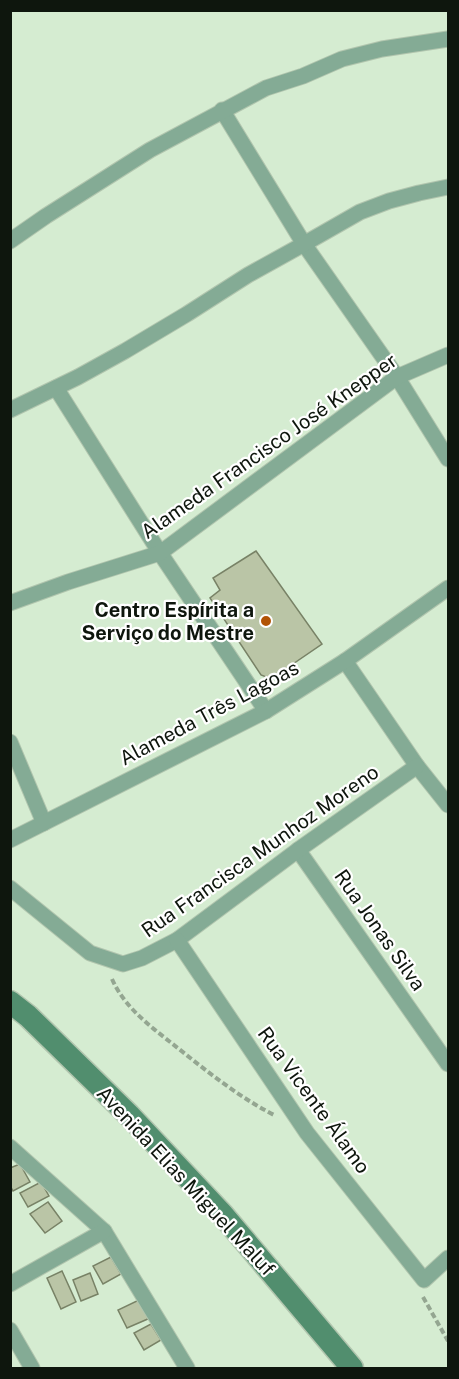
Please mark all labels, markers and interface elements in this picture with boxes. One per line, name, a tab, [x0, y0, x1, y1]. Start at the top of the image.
street label: Alameda Francisco José Knepper	[136, 348, 402, 544]
place label: Centro Espírita a Serviço do Mestre	[81, 598, 254, 645]
marker: Centro Espírita a Serviço do Mestre	[259, 614, 273, 628]
street label: Alameda Três Lagoas	[115, 656, 303, 770]
street label: Rua Francisca Munhoz Moreno	[137, 760, 383, 942]
street label: Rua Jonas Silva	[329, 865, 431, 995]
street label: Rua Vicente Álamo	[253, 1021, 376, 1178]
street label: Avenida Elias Miguel Maluf	[92, 1081, 280, 1281]

